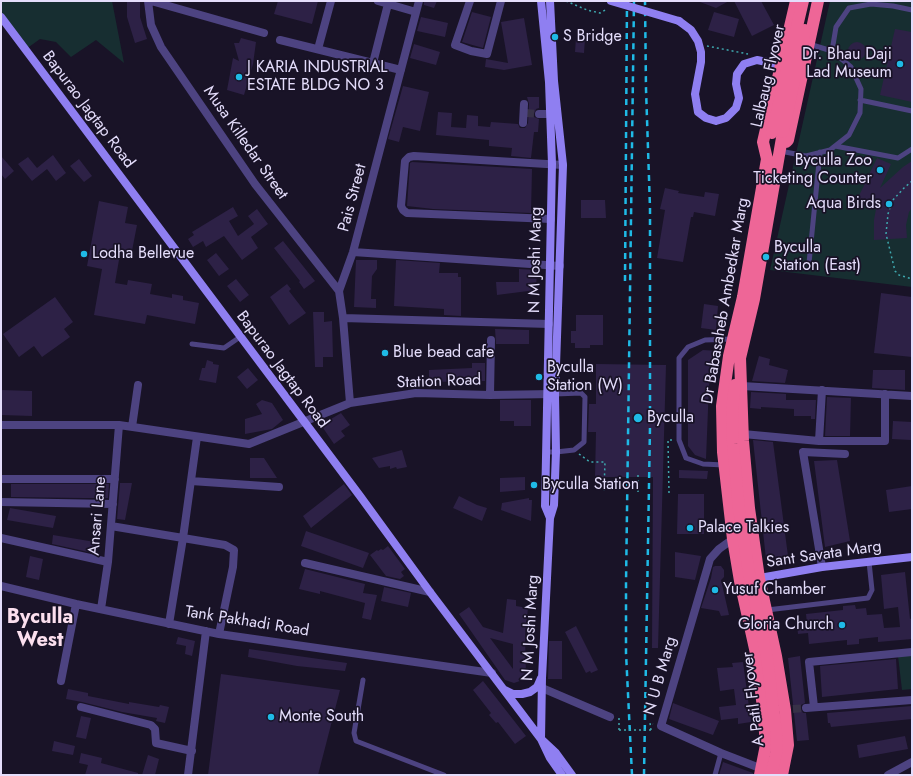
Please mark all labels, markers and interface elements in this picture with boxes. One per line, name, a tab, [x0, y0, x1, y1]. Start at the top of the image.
street label: Lalbaug Flyover	[748, 23, 790, 129]
place label: S Bridge	[563, 27, 622, 47]
marker: S Bridge	[550, 32, 560, 42]
place label: Dr. Bhau Daji Lad Museum	[802, 45, 892, 83]
street label: Bapurao Jagtap Road	[38, 48, 138, 172]
place label: J KARIA INDUSTRIAL ESTATE BLDG NO 3	[247, 58, 388, 96]
marker: Dr. Bhau Daji Lad Museum	[895, 59, 905, 69]
marker: J KARIA INDUSTRIAL ESTATE BLDG NO 3	[234, 72, 244, 82]
street label: Musa Killedar Street	[199, 82, 291, 204]
place label: Byculla Zoo Ticketing Counter	[753, 151, 872, 189]
street label: Pais Street	[335, 162, 371, 234]
marker: Byculla Zoo Ticketing Counter	[875, 165, 885, 175]
place label: Aqua Birds	[806, 194, 881, 214]
street label: Dr Babasaheb Ambedkar Marg	[698, 196, 754, 406]
marker: Aqua Birds	[884, 199, 894, 209]
street label: N M Joshi Marg	[525, 207, 547, 313]
place label: Byculla Station (East)	[774, 238, 861, 276]
place label: Lodha Bellevue	[92, 244, 194, 264]
marker: Lodha Bellevue	[79, 249, 89, 259]
marker: Byculla Station (East)	[761, 252, 771, 262]
street label: Bapurao Jagtap Road	[232, 308, 332, 432]
place label: Blue bead cafe	[393, 343, 494, 363]
marker: Blue bead cafe	[380, 348, 390, 358]
place label: Byculla Station (W)	[547, 358, 623, 396]
street label: Station Road	[396, 371, 482, 393]
marker: Byculla Station (W)	[534, 372, 544, 382]
place label: Byculla	[647, 408, 694, 428]
marker: Byculla	[632, 412, 644, 424]
place label: Byculla Station	[542, 475, 639, 495]
street label: Ansari Lane	[85, 476, 111, 556]
marker: Byculla Station	[529, 480, 539, 490]
place label: Palace Talkies	[698, 518, 789, 538]
marker: Palace Talkies	[685, 523, 695, 533]
street label: Sant Savata Marg	[765, 537, 883, 573]
street label: N M Joshi Marg	[519, 574, 543, 682]
place label: Yusuf Chamber	[723, 580, 826, 600]
marker: Yusuf Chamber	[710, 585, 720, 595]
street label: Tank Pakhadi Road	[184, 603, 310, 641]
district label: Byculla West	[7, 606, 73, 653]
place label: Gloria Church	[738, 615, 834, 635]
marker: Gloria Church	[837, 620, 847, 630]
street label: N U B Marg	[641, 635, 681, 717]
street label: A Patil Flyover	[739, 651, 769, 747]
place label: Monte South	[279, 707, 364, 727]
marker: Monte South	[266, 712, 276, 722]

